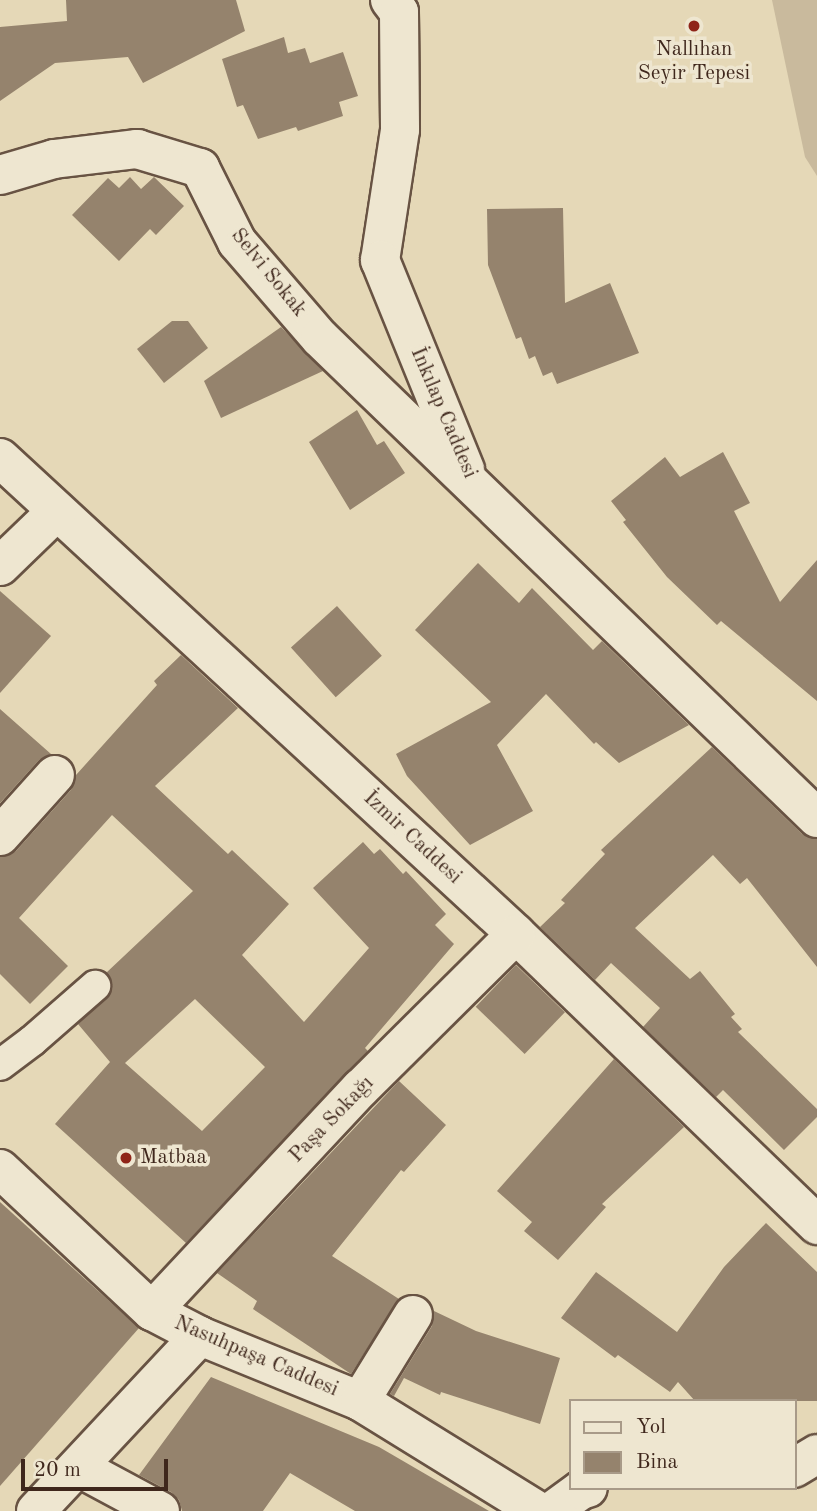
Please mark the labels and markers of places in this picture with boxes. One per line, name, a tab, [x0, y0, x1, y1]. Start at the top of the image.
marker: Nallıhan Seyir Tepesi	[686, 18, 702, 34]
place label: Nallıhan Seyir Tepesi	[638, 37, 750, 87]
place label: Matbaa	[140, 1145, 207, 1171]
marker: Matbaa	[118, 1150, 134, 1166]

